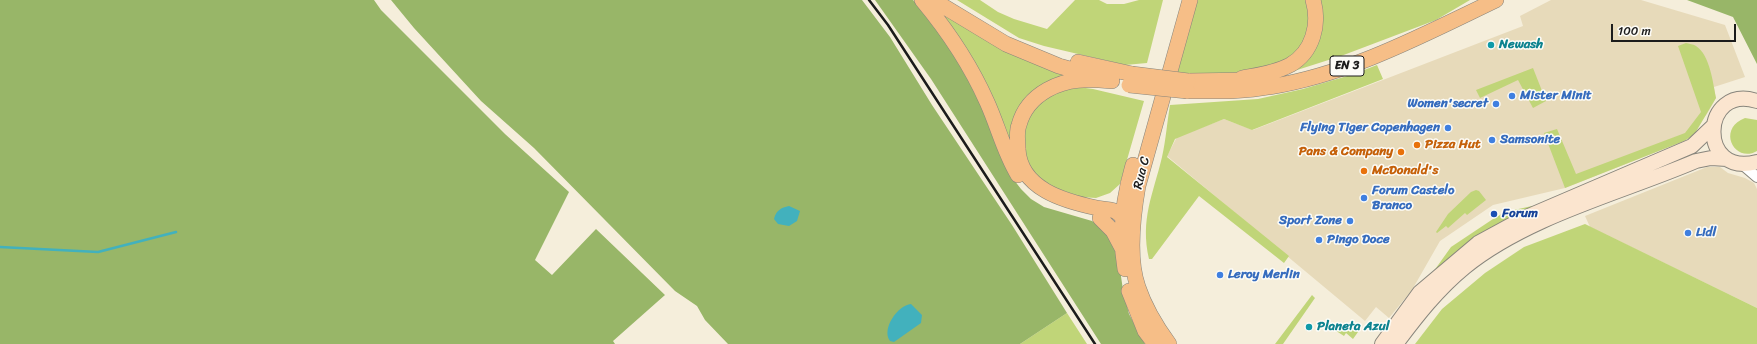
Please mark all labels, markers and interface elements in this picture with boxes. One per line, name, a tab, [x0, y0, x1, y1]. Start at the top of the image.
scale bar	[1613, 16, 1738, 42]
text: 100 m	[1618, 20, 1651, 42]
place label: Newash	[1499, 37, 1543, 53]
marker: Newash	[1486, 40, 1496, 50]
road number: EN 3	[1330, 56, 1364, 76]
place label: Mister Minit	[1520, 88, 1592, 104]
marker: Mister Minit	[1507, 91, 1517, 101]
place label: Women'secret	[1407, 96, 1488, 112]
marker: Women'secret	[1491, 99, 1501, 109]
place label: Flying Tiger Copenhagen	[1300, 120, 1440, 136]
marker: Flying Tiger Copenhagen	[1443, 123, 1453, 133]
place label: Samsonite	[1500, 132, 1560, 148]
marker: Samsonite	[1487, 135, 1497, 145]
place label: Pizza Hut	[1425, 137, 1481, 153]
marker: Pizza Hut	[1412, 140, 1422, 150]
place label: Pans & Company	[1299, 144, 1393, 160]
marker: Pans & Company	[1396, 147, 1406, 157]
street label: Rua C	[1130, 155, 1154, 191]
place label: McDonald's	[1372, 163, 1438, 179]
marker: McDonald's	[1359, 166, 1369, 176]
place label: Forum Castelo Branco	[1372, 183, 1454, 214]
marker: Forum Castelo Branco	[1359, 193, 1369, 203]
place label: Forum	[1502, 206, 1538, 222]
marker: Forum	[1489, 209, 1499, 219]
place label: Sport Zone	[1279, 213, 1342, 229]
marker: Sport Zone	[1345, 216, 1355, 226]
place label: Lidl	[1696, 225, 1716, 241]
marker: Lidl	[1683, 228, 1693, 238]
place label: Pingo Doce	[1327, 232, 1390, 248]
marker: Pingo Doce	[1314, 235, 1324, 245]
place label: Leroy Merlin	[1228, 267, 1300, 283]
marker: Leroy Merlin	[1215, 270, 1225, 280]
place label: Planeta Azul	[1317, 319, 1389, 335]
marker: Planeta Azul	[1304, 322, 1314, 332]

